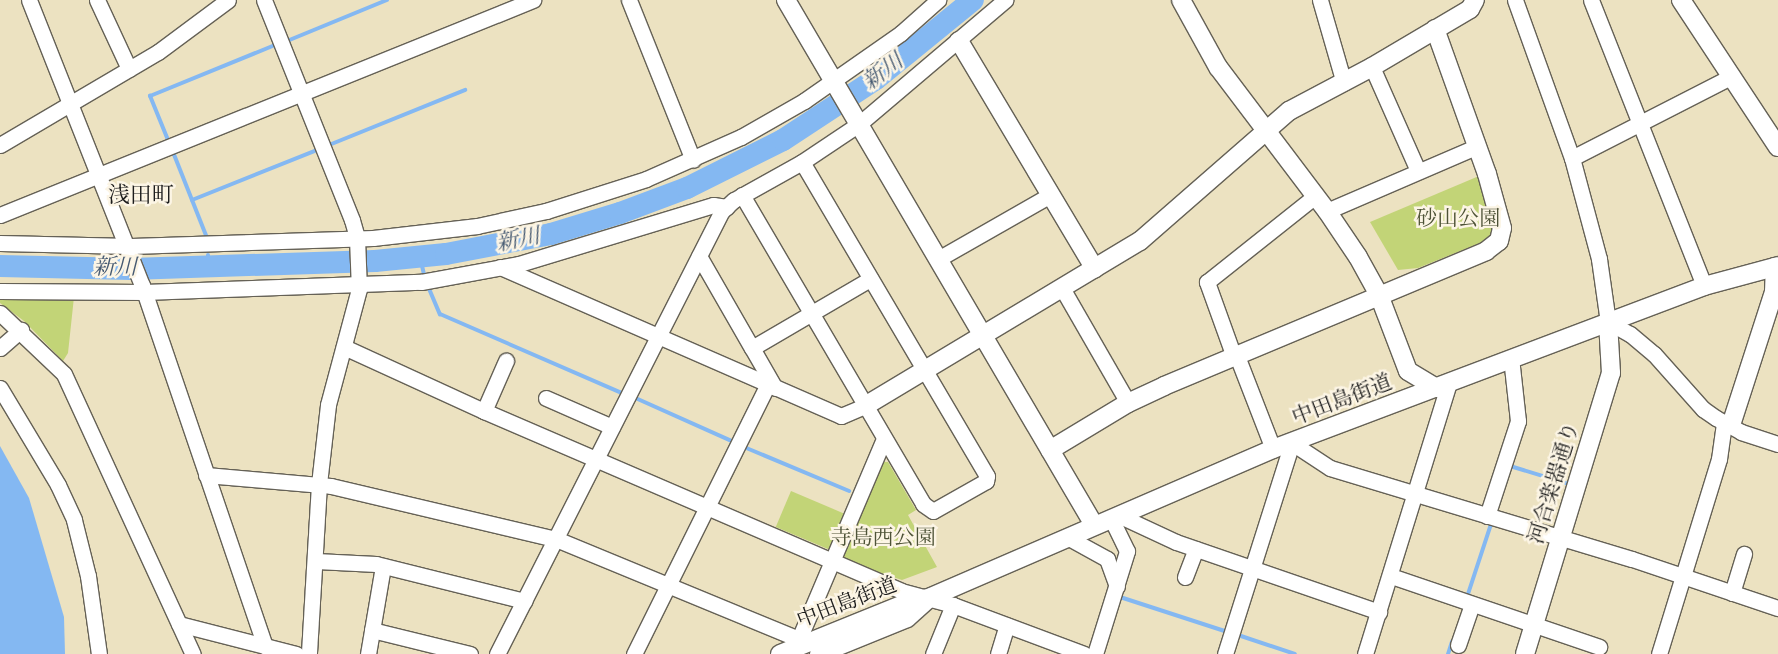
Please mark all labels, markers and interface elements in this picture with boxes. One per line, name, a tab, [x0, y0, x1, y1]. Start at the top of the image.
water label: 新川	[857, 48, 909, 96]
district label: 浅田町	[108, 183, 174, 209]
park label: 砂山公園	[1416, 206, 1500, 232]
water label: 新川	[494, 223, 542, 257]
water label: 新川	[93, 255, 137, 281]
street label: 中田島街道	[1288, 369, 1396, 431]
street label: 河合楽器通り	[1524, 419, 1584, 547]
park label: 寺島西公園	[831, 525, 935, 551]
street label: 中田島街道	[793, 572, 901, 634]

